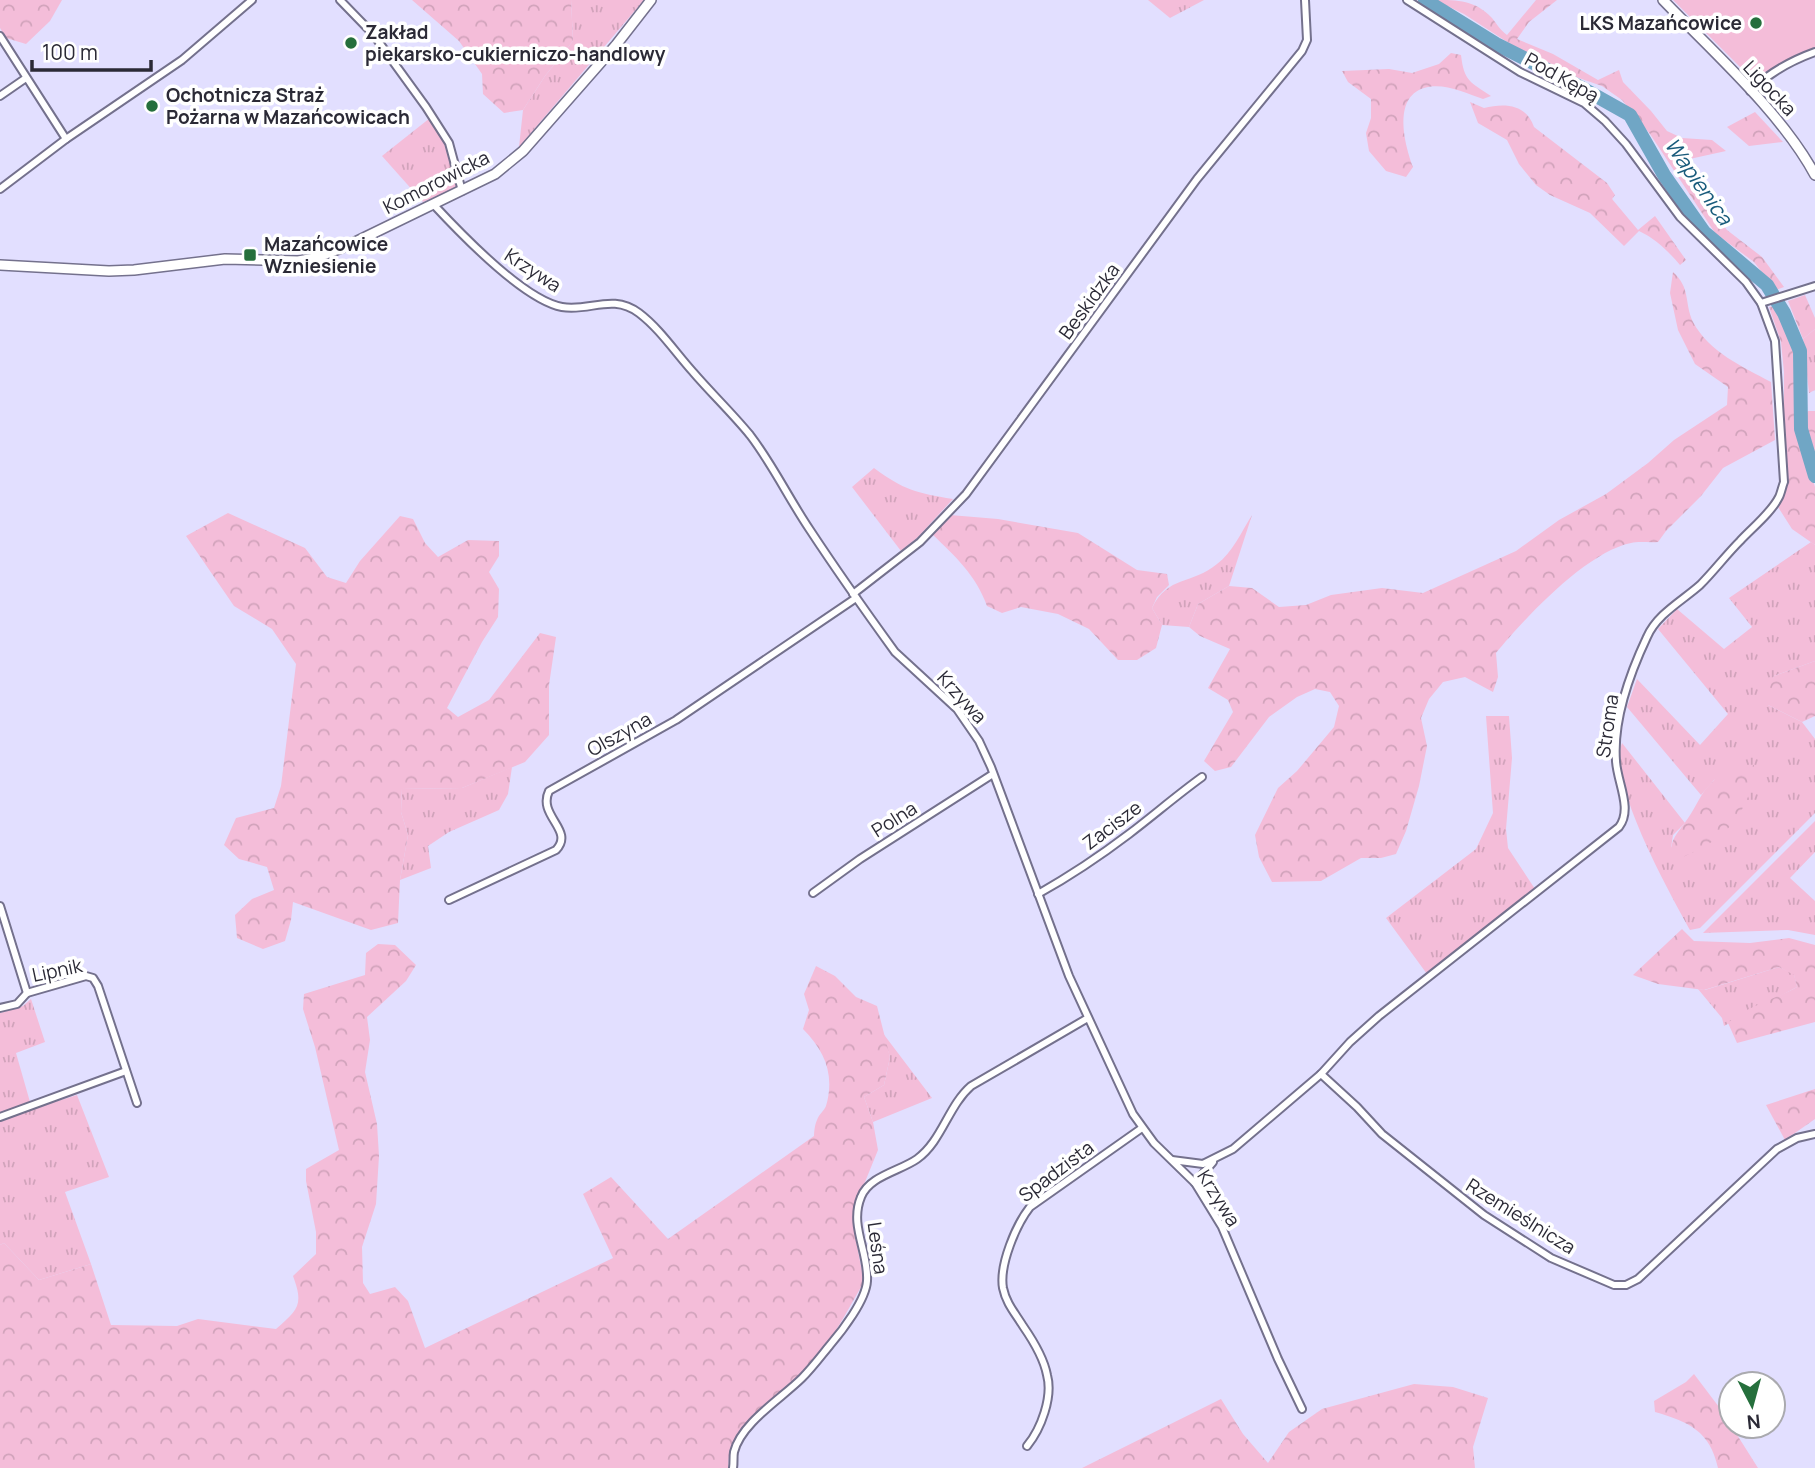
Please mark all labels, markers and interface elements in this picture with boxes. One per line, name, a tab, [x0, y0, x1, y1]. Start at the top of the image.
place label: LKS Mazańcowice	[1580, 10, 1742, 36]
marker: LKS Mazańcowice	[1748, 15, 1764, 31]
place label: Zakład piekarsko-cukierniczo-handlowy	[365, 19, 666, 67]
scale bar	[32, 28, 150, 72]
marker: Zakład piekarsko-cukierniczo-handlowy	[343, 35, 359, 51]
text: 100 m	[42, 38, 98, 66]
street label: Pod Kępą	[1520, 46, 1604, 108]
street label: Ligocka	[1738, 55, 1802, 121]
place label: Ochotnicza Straż Pożarna w Mazańcowicach	[166, 82, 410, 130]
marker: Ochotnicza Straż Pożarna w Mazańcowicach	[144, 98, 160, 114]
water label: Wapienica	[1659, 132, 1740, 231]
street label: Komorowicka	[378, 144, 494, 220]
place label: Mazańcowice Wzniesienie	[264, 231, 388, 279]
street label: Krzywa	[500, 242, 566, 298]
marker: Mazańcowice Wzniesienie	[242, 247, 258, 263]
street label: Beskidzka	[1053, 258, 1125, 344]
street label: Krzywa	[931, 665, 993, 729]
street label: Stroma	[1590, 693, 1624, 759]
street label: Olszyna	[582, 706, 656, 762]
street label: Zacisze	[1077, 794, 1147, 856]
street label: Polna	[866, 795, 922, 843]
street label: Lipnik	[30, 952, 85, 988]
street label: Spadzista	[1013, 1134, 1099, 1208]
street label: Krzywa	[1191, 1165, 1247, 1231]
street label: Rzemieślnicza	[1461, 1172, 1581, 1260]
street label: Leśna	[861, 1220, 895, 1276]
north arrow	[1717, 1370, 1787, 1440]
text: N	[1746, 1408, 1762, 1436]

